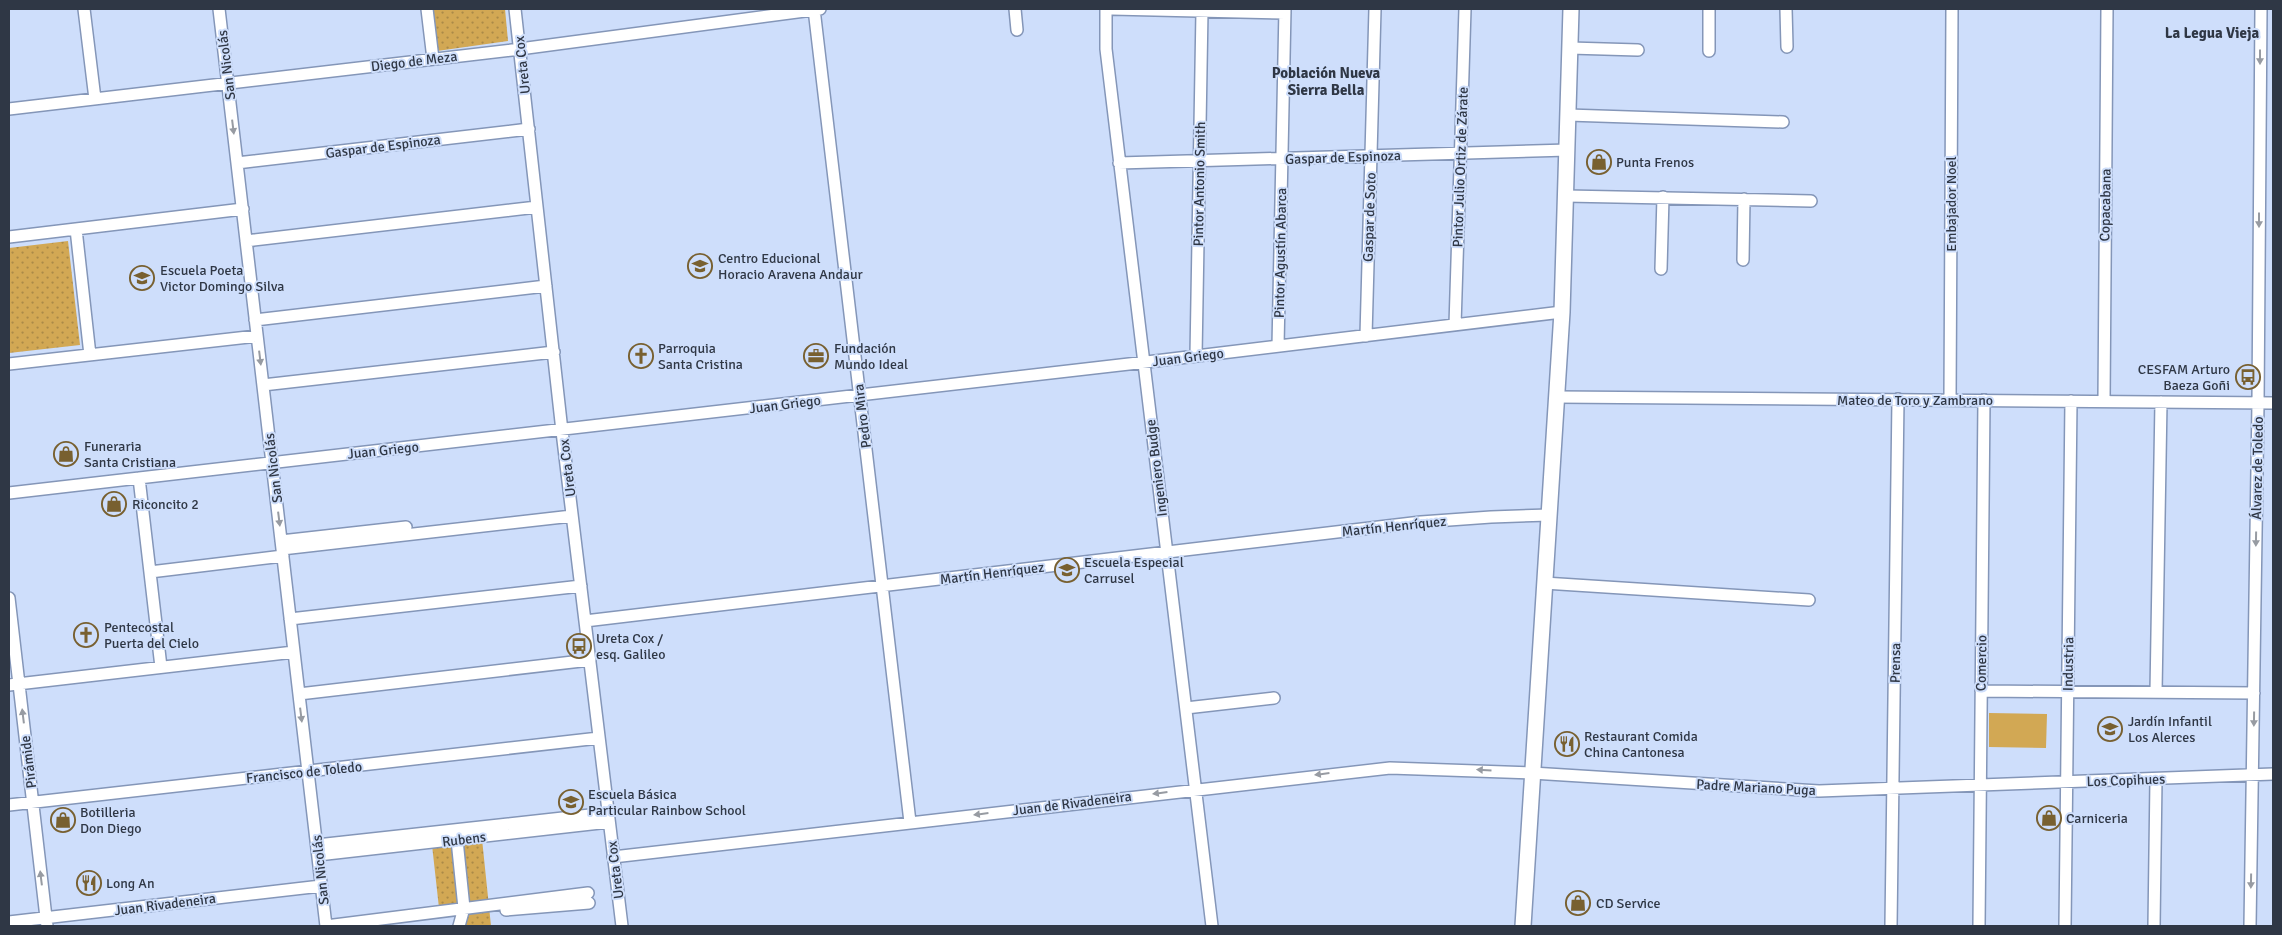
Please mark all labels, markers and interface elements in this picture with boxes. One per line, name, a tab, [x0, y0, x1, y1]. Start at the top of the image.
district label: La Legua Vieja	[2165, 24, 2260, 42]
street label: San Nicolás	[214, 29, 239, 101]
street label: Ureta Cox	[511, 35, 534, 95]
street label: Diego de Meza	[370, 48, 458, 75]
one-way arrow	[2256, 50, 2264, 66]
district label: Población Nueva Sierra Bella	[1272, 64, 1381, 99]
street label: Pintor Julio Ortiz de Zárate	[1449, 86, 1472, 248]
one-way arrow	[229, 119, 237, 135]
street label: Pintor Antonio Smith	[1190, 121, 1209, 247]
street label: Gaspar de Espinoza	[325, 131, 442, 162]
street label: Gaspar de Espinoza	[1285, 147, 1401, 168]
shop icon: Punta Frenos	[1586, 149, 1612, 175]
place label: Punta Frenos	[1616, 154, 1694, 171]
street label: Embajador Noel	[1943, 156, 1960, 252]
street label: Copacabana	[2096, 168, 2115, 242]
street label: Gaspar de Soto	[1359, 172, 1380, 262]
street label: Pintor Agustín Abarca	[1271, 188, 1290, 318]
one-way arrow	[2255, 212, 2263, 228]
place label: Centro Educional Horacio Aravena Andaur	[718, 250, 864, 283]
school or university icon: Centro Educional Horacio Aravena Andaur	[687, 253, 713, 279]
place label: Escuela Poeta Victor Domingo Silva	[160, 262, 284, 295]
school or university icon: Escuela Poeta Victor Domingo Silva	[129, 265, 155, 291]
place label: Parroquia Santa Cristina	[658, 340, 743, 373]
place label: Fundación Mundo Ideal	[834, 340, 908, 373]
church icon: Parroquia Santa Cristina	[628, 343, 654, 369]
office icon: Fundación Mundo Ideal	[803, 343, 829, 369]
street label: Juan Griego	[1151, 345, 1225, 370]
one-way arrow	[256, 350, 264, 366]
place label: CESFAM Arturo Baeza Goñi	[2138, 361, 2230, 394]
bus stop icon: CESFAM Arturo Baeza Goñi	[2235, 364, 2261, 390]
street label: Pedro Mira	[850, 383, 875, 449]
street label: Juan Griego	[748, 392, 822, 417]
street label: Mateo de Toro y Zambrano	[1837, 392, 1993, 409]
street label: Álvarez de Toledo	[2248, 416, 2267, 520]
street label: Ingeniero Budge	[1142, 418, 1171, 518]
street label: San Nicolás	[261, 432, 286, 504]
street label: Ureta Cox	[555, 437, 579, 498]
place label: Funeraria Santa Cristiana	[84, 438, 176, 471]
street label: Juan Griego	[347, 438, 420, 463]
shop icon: Funeraria Santa Cristiana	[53, 441, 79, 467]
shop icon: Riconcito 2	[101, 491, 127, 517]
place label: Riconcito 2	[132, 496, 199, 513]
one-way arrow	[275, 511, 283, 527]
street label: Martín Henríquez	[1341, 513, 1447, 540]
one-way arrow	[2252, 531, 2260, 547]
place label: Escuela Especial Carrusel	[1084, 554, 1184, 587]
school or university icon: Escuela Especial Carrusel	[1054, 557, 1080, 583]
street label: Martín Henríquez	[939, 559, 1045, 588]
place label: Pentecostal Puerta del Cielo	[104, 619, 199, 652]
church icon: Pentecostal Puerta del Cielo	[73, 622, 99, 648]
place label: Ureta Cox / esq. Galileo	[596, 630, 666, 663]
bus stop icon: Ureta Cox / esq. Galileo	[566, 633, 592, 659]
street label: Comercio	[1973, 635, 1990, 691]
street label: Industria	[2060, 637, 2077, 691]
street label: Prensa	[1887, 643, 1904, 683]
one-way arrow	[19, 708, 27, 724]
one-way arrow	[297, 708, 305, 724]
one-way arrow	[2249, 711, 2257, 727]
place label: Jardín Infantil Los Alerces	[2128, 713, 2212, 746]
school or university icon: Jardín Infantil Los Alerces	[2097, 716, 2123, 742]
place label: Restaurant Comida China Cantonesa	[1584, 728, 1698, 761]
restaurant icon: Restaurant Comida China Cantonesa	[1554, 731, 1580, 757]
street label: Pirámide	[17, 734, 40, 789]
street label: Francisco de Toledo	[245, 758, 363, 787]
one-way arrow	[1475, 766, 1491, 774]
one-way arrow	[1313, 770, 1329, 778]
street label: Los Copihues	[2086, 771, 2166, 790]
street label: Padre Mariano Puga	[1696, 776, 1816, 799]
place label: Escuela Básica Particular Rainbow School	[588, 786, 746, 819]
street label: Juan de Rivadeneira	[1012, 788, 1133, 819]
school or university icon: Escuela Básica Particular Rainbow School	[558, 789, 584, 815]
one-way arrow	[1152, 789, 1168, 797]
place label: Botilleria Don Diego	[80, 804, 142, 837]
shop icon: Carniceria	[2036, 805, 2062, 831]
shop icon: Botilleria Don Diego	[50, 807, 76, 833]
one-way arrow	[973, 810, 989, 818]
place label: Carniceria	[2066, 810, 2128, 827]
street label: Rubens	[441, 828, 487, 851]
street label: San Nicolás	[308, 834, 333, 906]
street label: Ureta Cox	[603, 839, 627, 900]
one-way arrow	[37, 870, 45, 886]
restaurant icon: Long An	[76, 870, 102, 896]
one-way arrow	[2247, 874, 2255, 890]
place label: Long An	[106, 875, 155, 892]
street label: Juan Rivadeneira	[113, 890, 217, 919]
shop icon: CD Service	[1565, 890, 1591, 916]
place label: CD Service	[1596, 895, 1660, 912]

